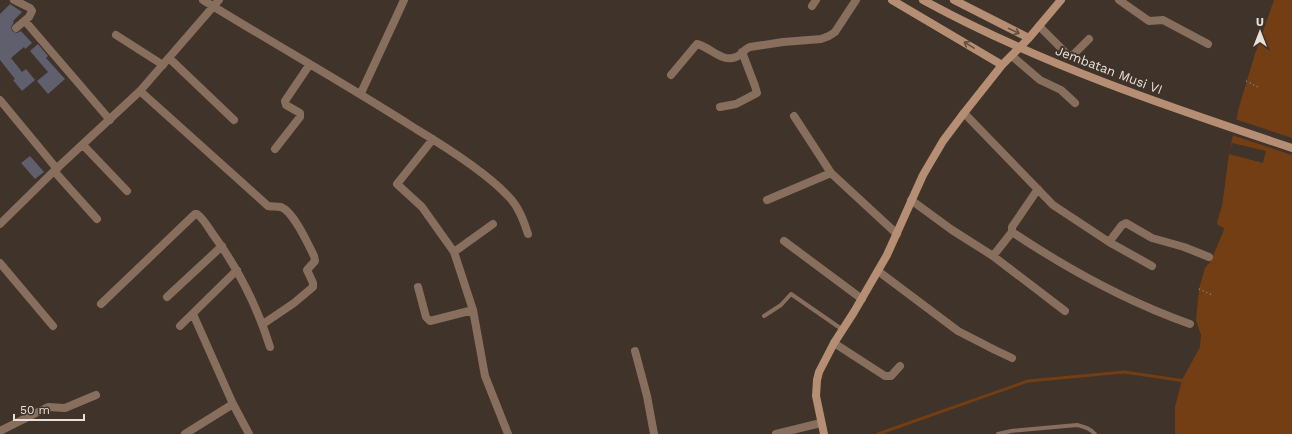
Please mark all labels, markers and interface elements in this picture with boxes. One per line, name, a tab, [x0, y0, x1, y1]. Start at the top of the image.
north arrow	[1240, 12, 1280, 52]
text: U	[1256, 16, 1264, 29]
one-way arrow	[1007, 27, 1019, 35]
one-way arrow	[963, 41, 975, 49]
street label: Jembatan Musi VI	[1053, 43, 1165, 97]
scale bar	[14, 396, 84, 422]
text: 50 m	[20, 403, 50, 417]

